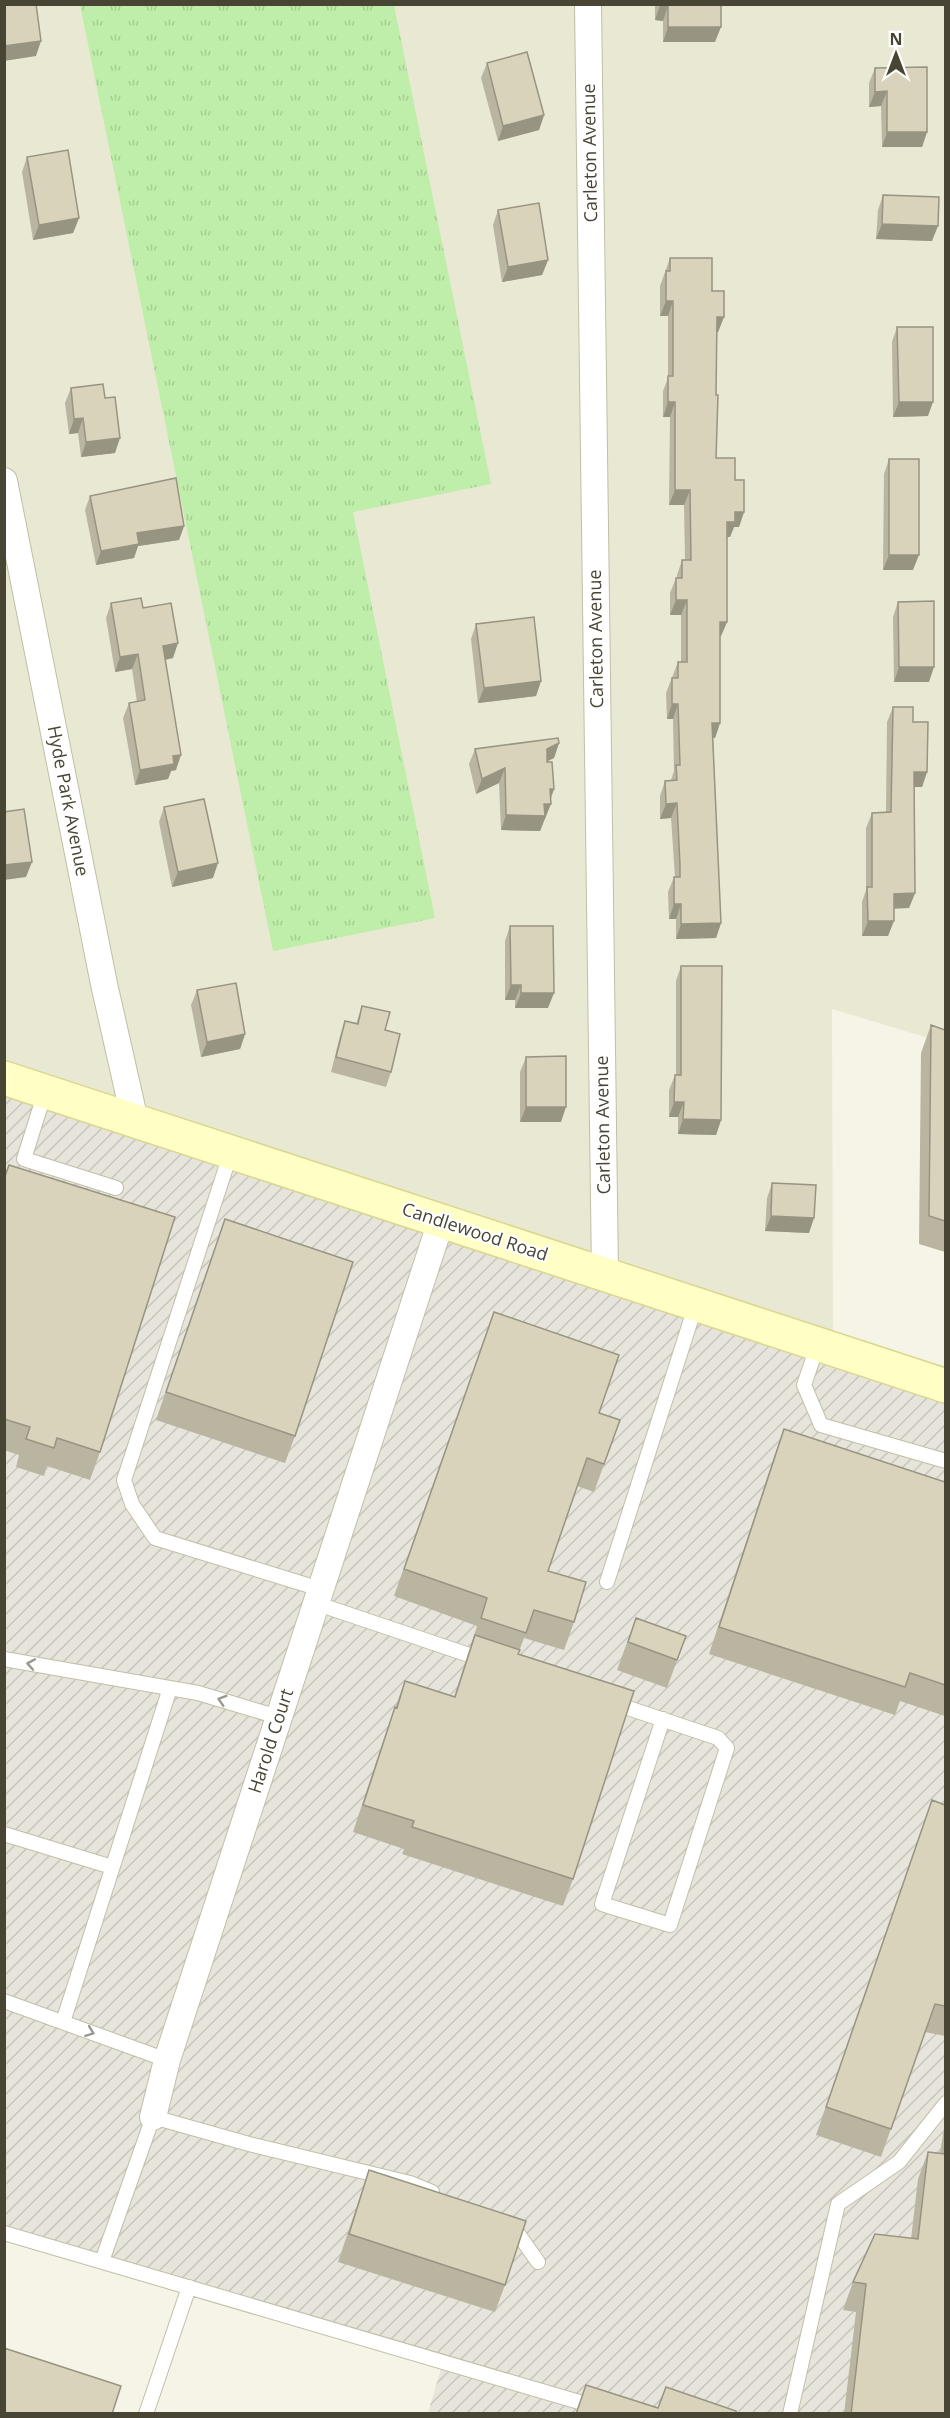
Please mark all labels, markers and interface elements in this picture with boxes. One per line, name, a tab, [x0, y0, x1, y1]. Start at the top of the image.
north arrow	[866, 24, 926, 84]
text: N	[889, 28, 903, 50]
street label: Carleton Avenue	[576, 83, 602, 223]
street label: Carleton Avenue	[582, 569, 608, 709]
street label: Hyde Park Avenue	[43, 723, 95, 878]
street label: Carleton Avenue	[589, 1055, 615, 1195]
street label: Candlewood Road	[399, 1196, 551, 1266]
one-way arrow	[26, 1659, 36, 1671]
street label: Harold Court	[242, 1685, 298, 1796]
one-way arrow	[218, 1695, 228, 1707]
one-way arrow	[84, 2025, 95, 2037]

